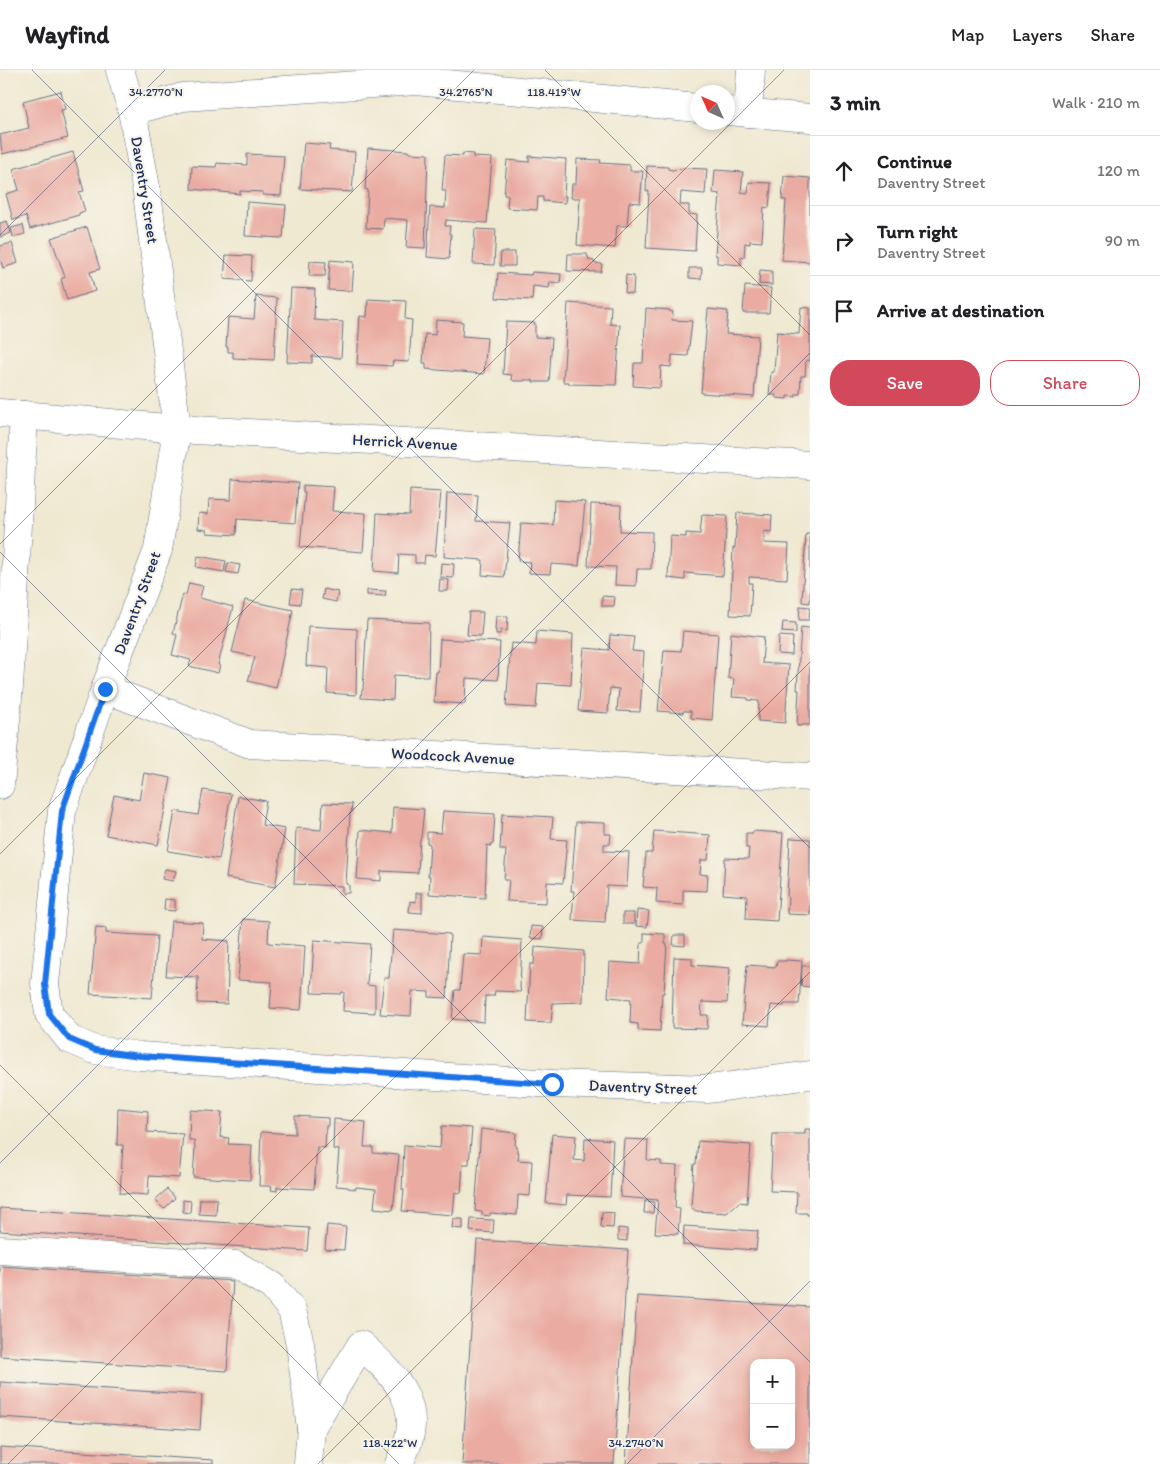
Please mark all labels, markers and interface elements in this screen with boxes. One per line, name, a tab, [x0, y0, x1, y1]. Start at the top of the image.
text: Wayfind	[25, 20, 109, 49]
text: Map	[951, 24, 984, 46]
text: Layers	[1012, 24, 1062, 46]
text: Share	[1090, 24, 1135, 46]
text: 34.2770°N	[129, 85, 183, 99]
text: 34.2765°N	[439, 85, 493, 99]
text: 118.419°W	[527, 85, 581, 99]
north arrow	[690, 85, 735, 130]
text: 3 min	[830, 90, 880, 115]
text: Walk · 210 m	[1052, 93, 1140, 112]
street label: Daventry Street	[127, 135, 163, 245]
text: Continue	[877, 150, 952, 173]
icon: ahead	[830, 157, 858, 185]
text: 120 m	[1097, 161, 1140, 180]
text: Daventry Street	[877, 173, 985, 192]
text: Turn right	[877, 220, 958, 243]
icon: right	[830, 227, 858, 255]
text: 90 m	[1105, 231, 1140, 250]
text: Daventry Street	[877, 243, 985, 262]
icon: arrive	[830, 297, 858, 325]
text: Arrive at destination	[877, 299, 1044, 322]
button: Save	[830, 360, 980, 406]
button: Share	[990, 360, 1140, 406]
street label: Herrick Avenue	[352, 430, 458, 454]
street label: Daventry Street	[110, 549, 164, 657]
route end	[94, 678, 117, 701]
street label: Woodcock Avenue	[391, 743, 516, 769]
route start	[541, 1073, 564, 1096]
street label: Daventry Street	[588, 1076, 698, 1098]
map controls	[750, 1359, 795, 1449]
button: +	[750, 1359, 795, 1404]
button: −	[750, 1404, 795, 1449]
text: 118.422°W	[363, 1436, 417, 1450]
text: 34.2740°N	[608, 1436, 664, 1450]

